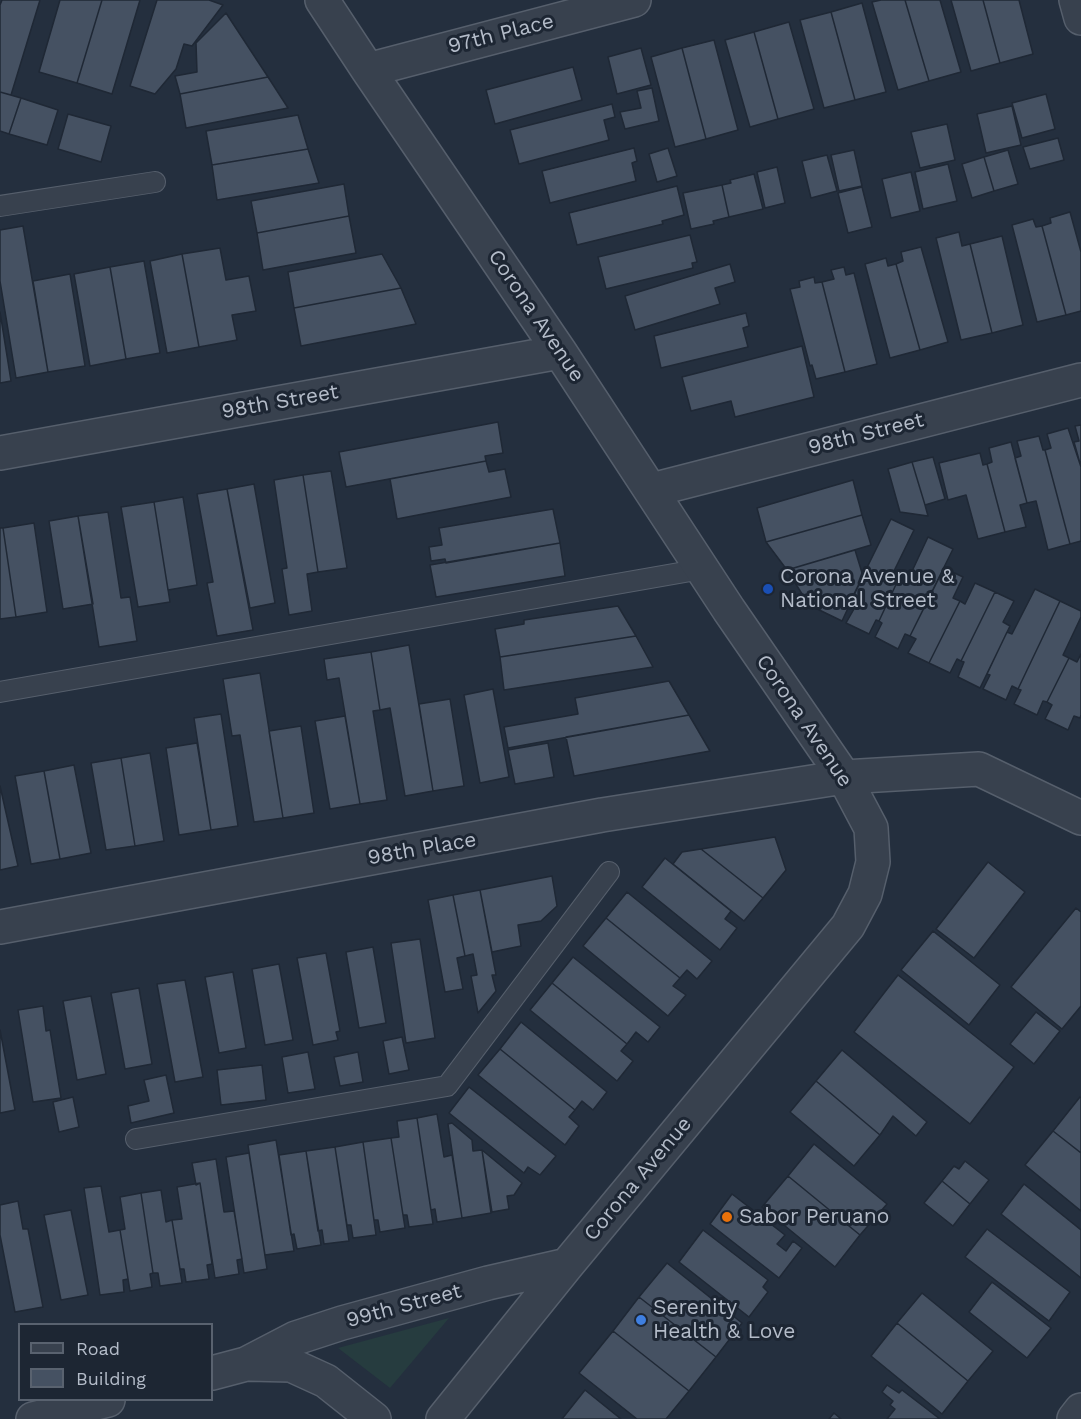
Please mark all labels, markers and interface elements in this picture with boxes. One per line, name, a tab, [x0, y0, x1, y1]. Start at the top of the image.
street label: 97th Place	[445, 9, 557, 59]
street label: Corona Avenue	[482, 245, 590, 387]
street label: 98th Street	[220, 379, 340, 425]
street label: 98th Street	[806, 407, 926, 461]
place label: Corona Avenue & National Street	[780, 564, 954, 614]
marker: Corona Avenue & National Street	[761, 582, 775, 596]
street label: Corona Avenue	[750, 650, 858, 792]
street label: 98th Place	[366, 827, 478, 871]
street label: Corona Avenue	[579, 1112, 697, 1246]
place label: Sabor Peruano	[739, 1204, 889, 1230]
marker: Sabor Peruano	[720, 1210, 734, 1224]
street label: 99th Street	[344, 1279, 464, 1333]
place label: Serenity Health & Love	[653, 1295, 795, 1345]
marker: Serenity Health & Love	[634, 1313, 648, 1327]
legend	[18, 1323, 213, 1401]
text: Road	[76, 1338, 120, 1359]
text: Building	[76, 1368, 146, 1389]

